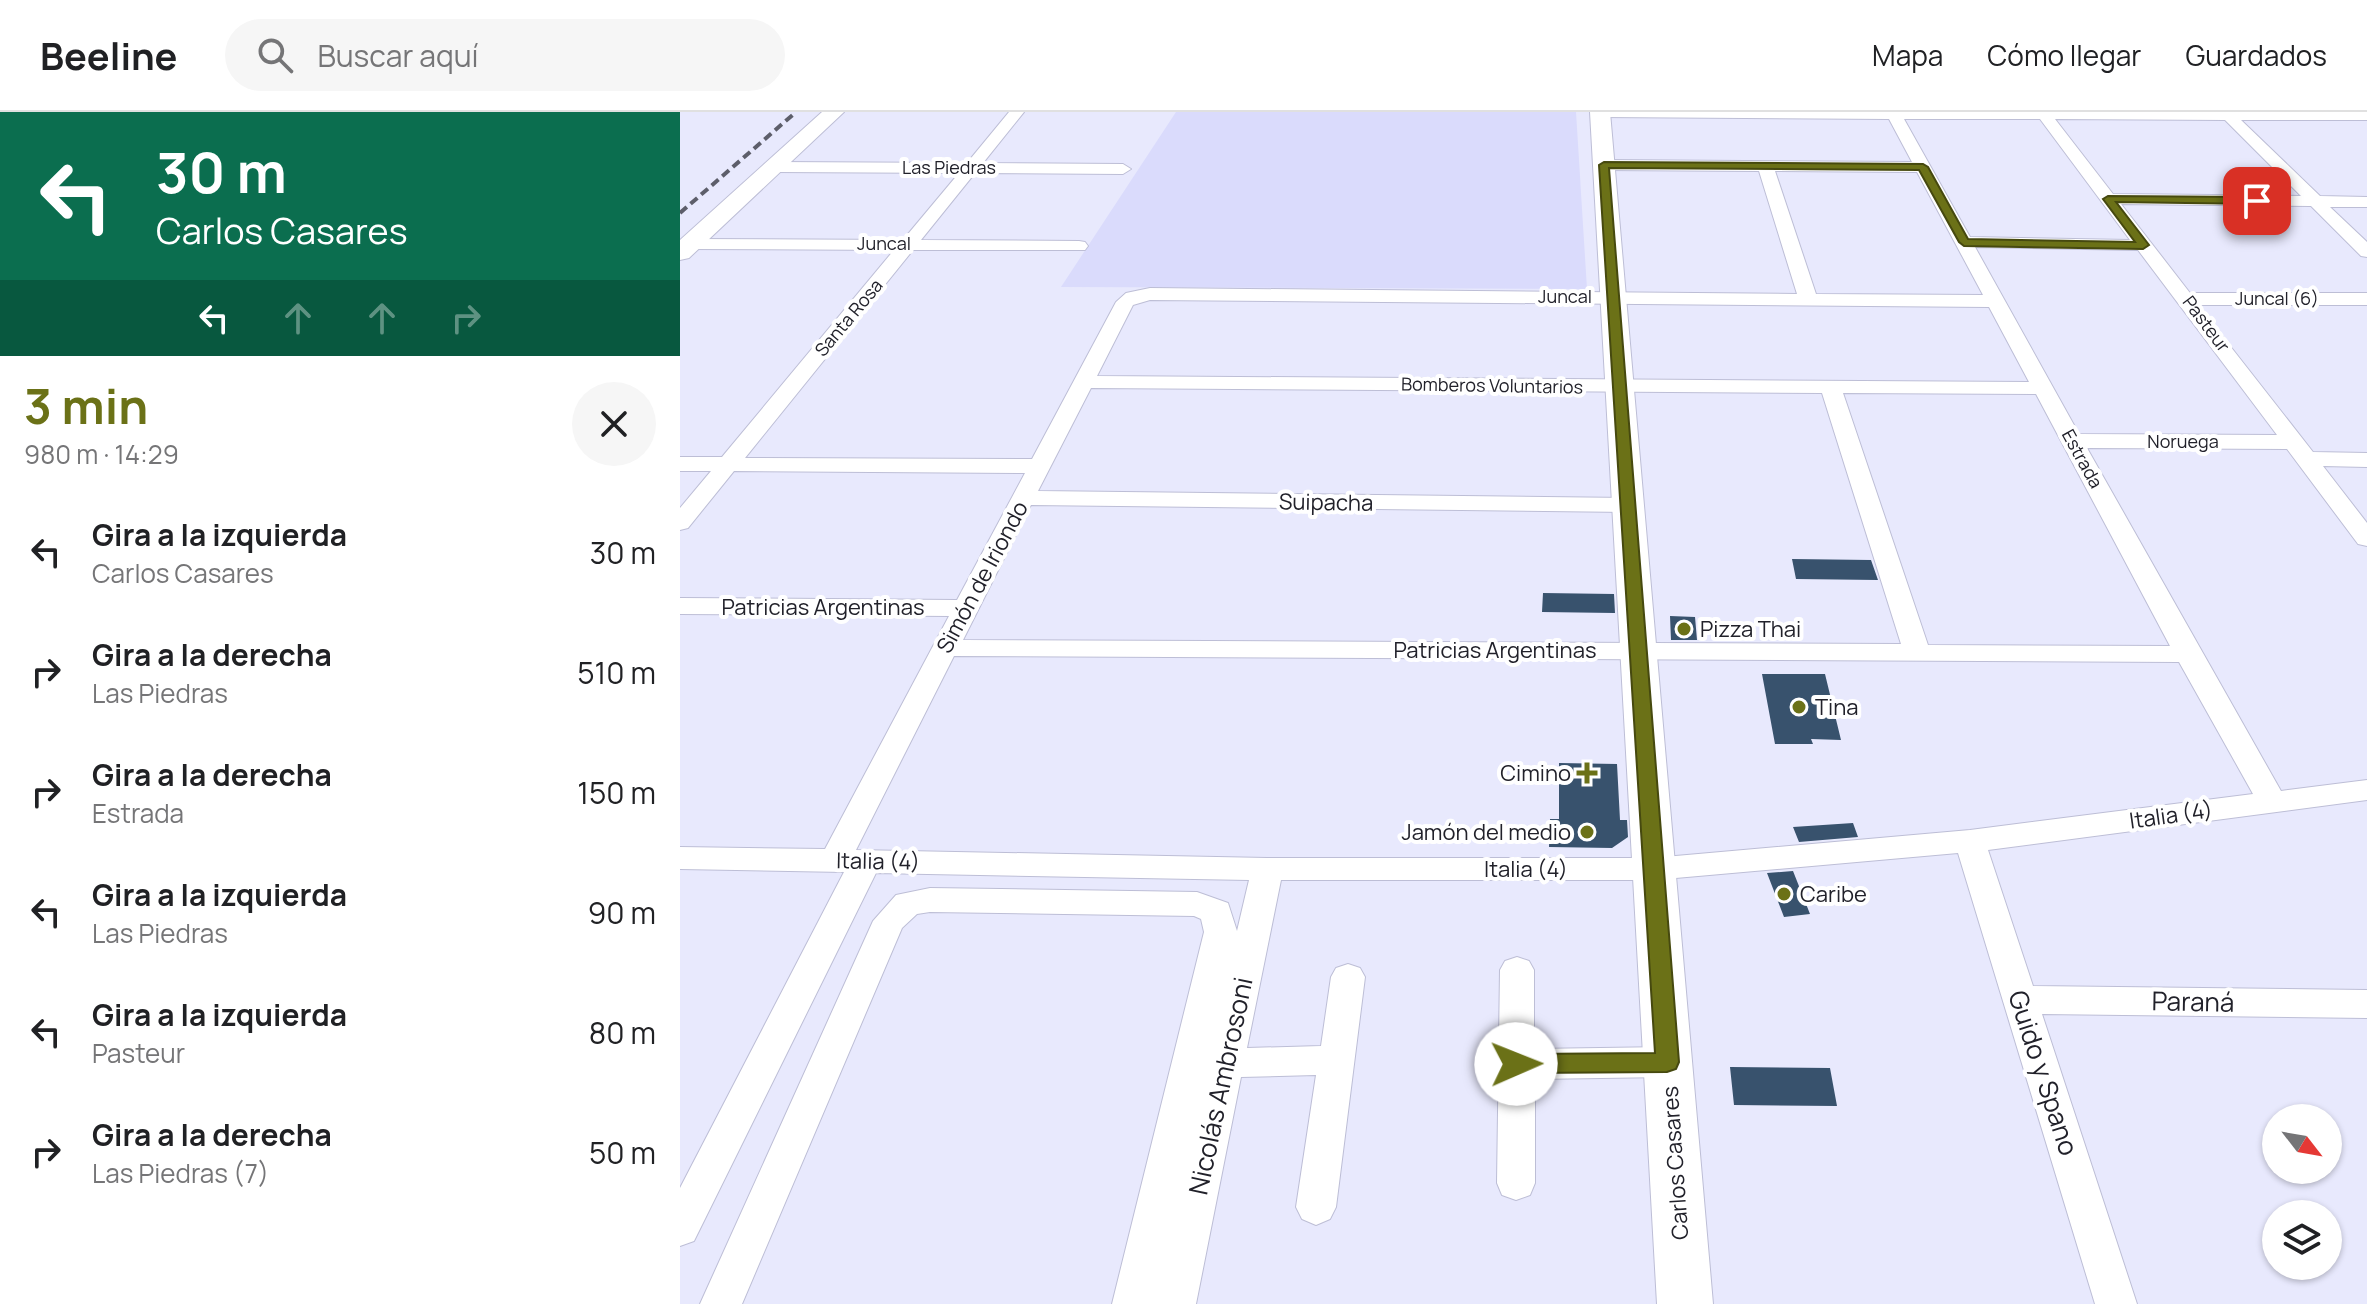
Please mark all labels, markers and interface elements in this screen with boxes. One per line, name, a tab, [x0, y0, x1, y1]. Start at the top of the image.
search box	[225, 19, 785, 91]
text: Beeline	[40, 29, 177, 81]
icon: search	[253, 33, 297, 77]
text: Buscar aquí	[317, 35, 479, 76]
text: Mapa	[1872, 36, 1943, 74]
text: Cómo llegar	[1987, 36, 2141, 74]
text: Guardados	[2185, 36, 2327, 74]
text: 30 m	[156, 133, 287, 210]
icon: left	[24, 144, 128, 248]
street label: Las Piedras	[902, 155, 996, 179]
pin	[2223, 167, 2291, 235]
icon: arrive	[2235, 179, 2279, 223]
text: Carlos Casares	[156, 206, 408, 255]
street label: Juncal	[857, 231, 911, 255]
street label: Santa Rosa	[809, 274, 888, 361]
street label: Juncal	[1538, 284, 1592, 308]
street label: Juncal (6)	[2235, 286, 2319, 310]
street label: Pasteur	[2178, 290, 2236, 357]
icon: left	[192, 296, 236, 340]
icon: ahead	[276, 296, 320, 340]
icon: ahead	[360, 296, 404, 340]
icon: right	[444, 296, 488, 340]
street label: Bomberos Voluntarios	[1401, 371, 1583, 399]
text: 3 min	[24, 373, 148, 438]
button: close	[572, 382, 656, 466]
street label: Estrada	[2057, 425, 2109, 492]
street label: Noruega	[2147, 429, 2219, 453]
text: 980 m · 14:29	[24, 436, 179, 472]
street label: Suipacha	[1279, 486, 1373, 518]
street label: Simón de Iriondo	[929, 496, 1035, 658]
text: Gira a la izquierda	[92, 514, 347, 555]
icon: left	[24, 530, 68, 574]
text: 30 m	[590, 532, 656, 573]
text: Carlos Casares	[92, 555, 274, 591]
street label: Patricias Argentinas	[722, 592, 924, 622]
place label: Pizza Thai	[1700, 614, 1801, 644]
marker: Pizza Thai	[1675, 620, 1693, 638]
text: Gira a la derecha	[92, 634, 332, 675]
street label: Patricias Argentinas	[1394, 635, 1596, 665]
icon: right	[24, 650, 68, 694]
text: 510 m	[577, 652, 656, 693]
text: Las Piedras	[92, 675, 228, 711]
place label: Tina	[1815, 692, 1859, 722]
marker: Tina	[1790, 698, 1808, 716]
text: Gira a la derecha	[92, 754, 332, 795]
place label: Cimino	[1500, 758, 1571, 788]
marker: Cimino	[1578, 764, 1596, 782]
icon: right	[24, 770, 68, 814]
text: 150 m	[577, 772, 656, 813]
street label: Italia (4)	[2127, 794, 2215, 836]
text: Estrada	[92, 795, 184, 831]
place label: Jamón del medio	[1401, 817, 1571, 847]
marker: Jamón del medio	[1578, 823, 1596, 841]
street label: Italia (4)	[836, 845, 920, 877]
street label: Italia (4)	[1484, 854, 1568, 884]
text: Gira a la izquierda	[92, 874, 347, 915]
place label: Caribe	[1800, 879, 1867, 909]
marker: Caribe	[1775, 885, 1793, 903]
icon: left	[24, 890, 68, 934]
text: 90 m	[588, 892, 656, 933]
text: Las Piedras	[92, 915, 228, 951]
street label: Nicolás Ambrosoni	[1179, 974, 1261, 1198]
street label: Paraná	[2151, 982, 2235, 1020]
street label: Guido y Spano	[2000, 986, 2088, 1160]
text: Gira a la izquierda	[92, 994, 347, 1035]
icon: left	[24, 1010, 68, 1054]
text: 80 m	[589, 1012, 656, 1053]
position arrow	[1474, 1022, 1558, 1106]
text: Pasteur	[92, 1035, 185, 1071]
street label: Carlos Casares	[1655, 1085, 1695, 1241]
north arrow	[2262, 1104, 2342, 1184]
map controls	[2262, 1104, 2342, 1280]
text: Gira a la derecha	[92, 1114, 332, 1155]
icon: right	[24, 1130, 68, 1174]
text: 50 m	[589, 1132, 656, 1173]
text: Las Piedras (7)	[92, 1155, 269, 1191]
button: layers	[2262, 1200, 2342, 1280]

